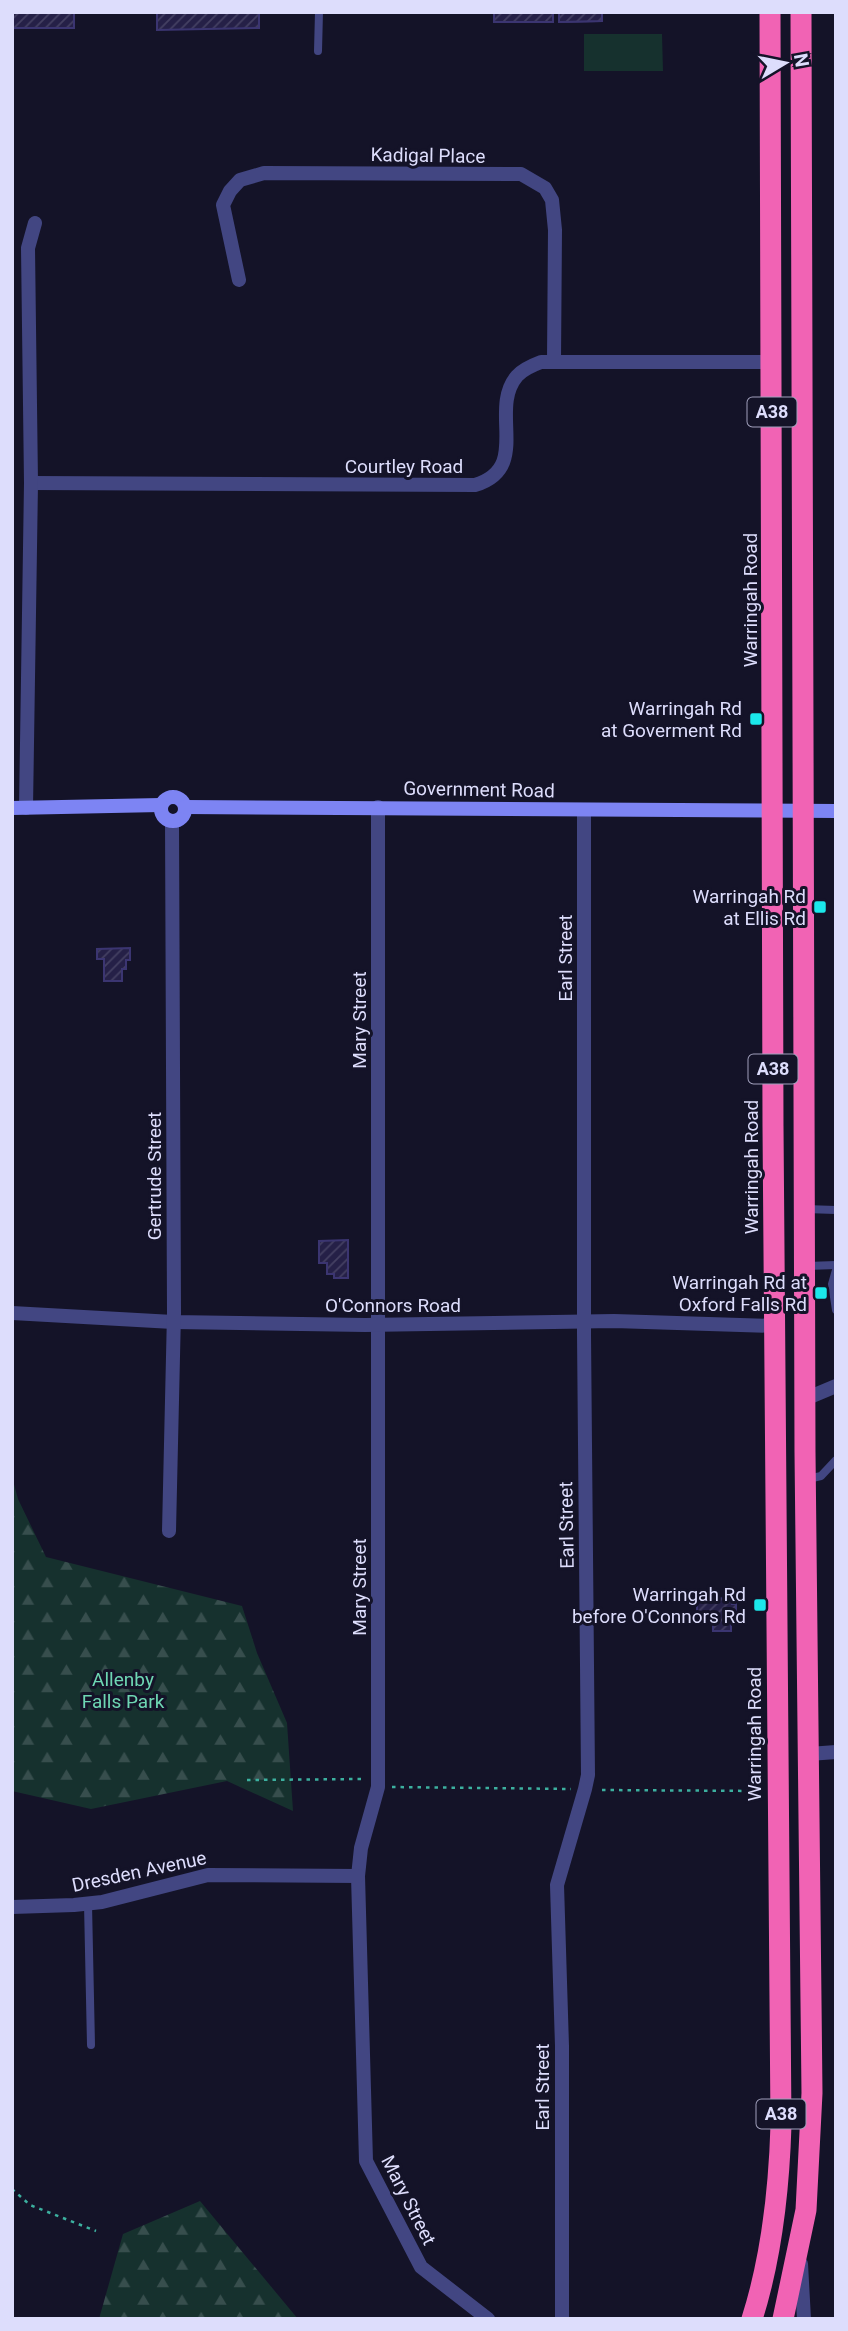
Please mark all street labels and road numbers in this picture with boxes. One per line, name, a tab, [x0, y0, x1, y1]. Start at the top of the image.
street label: Kadigal Place	[370, 143, 486, 168]
road number: A38	[748, 398, 796, 426]
street label: Courtley Road	[345, 455, 463, 478]
street label: Warringah Road	[739, 533, 762, 667]
street label: Government Road	[403, 777, 555, 802]
street label: Earl Street	[554, 914, 577, 1002]
street label: Mary Street	[348, 971, 371, 1069]
road number: A38	[748, 1054, 798, 1084]
street label: Warringah Road	[740, 1100, 763, 1234]
street label: Gertrude Street	[143, 1112, 166, 1240]
street label: O'Connors Road	[325, 1294, 461, 1317]
street label: Earl Street	[554, 1481, 579, 1569]
street label: Mary Street	[348, 1538, 371, 1636]
street label: Warringah Road	[743, 1667, 766, 1801]
street label: Dresden Avenue	[70, 1846, 208, 1897]
street label: Earl Street	[531, 2043, 554, 2131]
road number: A38	[756, 2100, 806, 2128]
street label: Mary Street	[376, 2152, 441, 2249]

